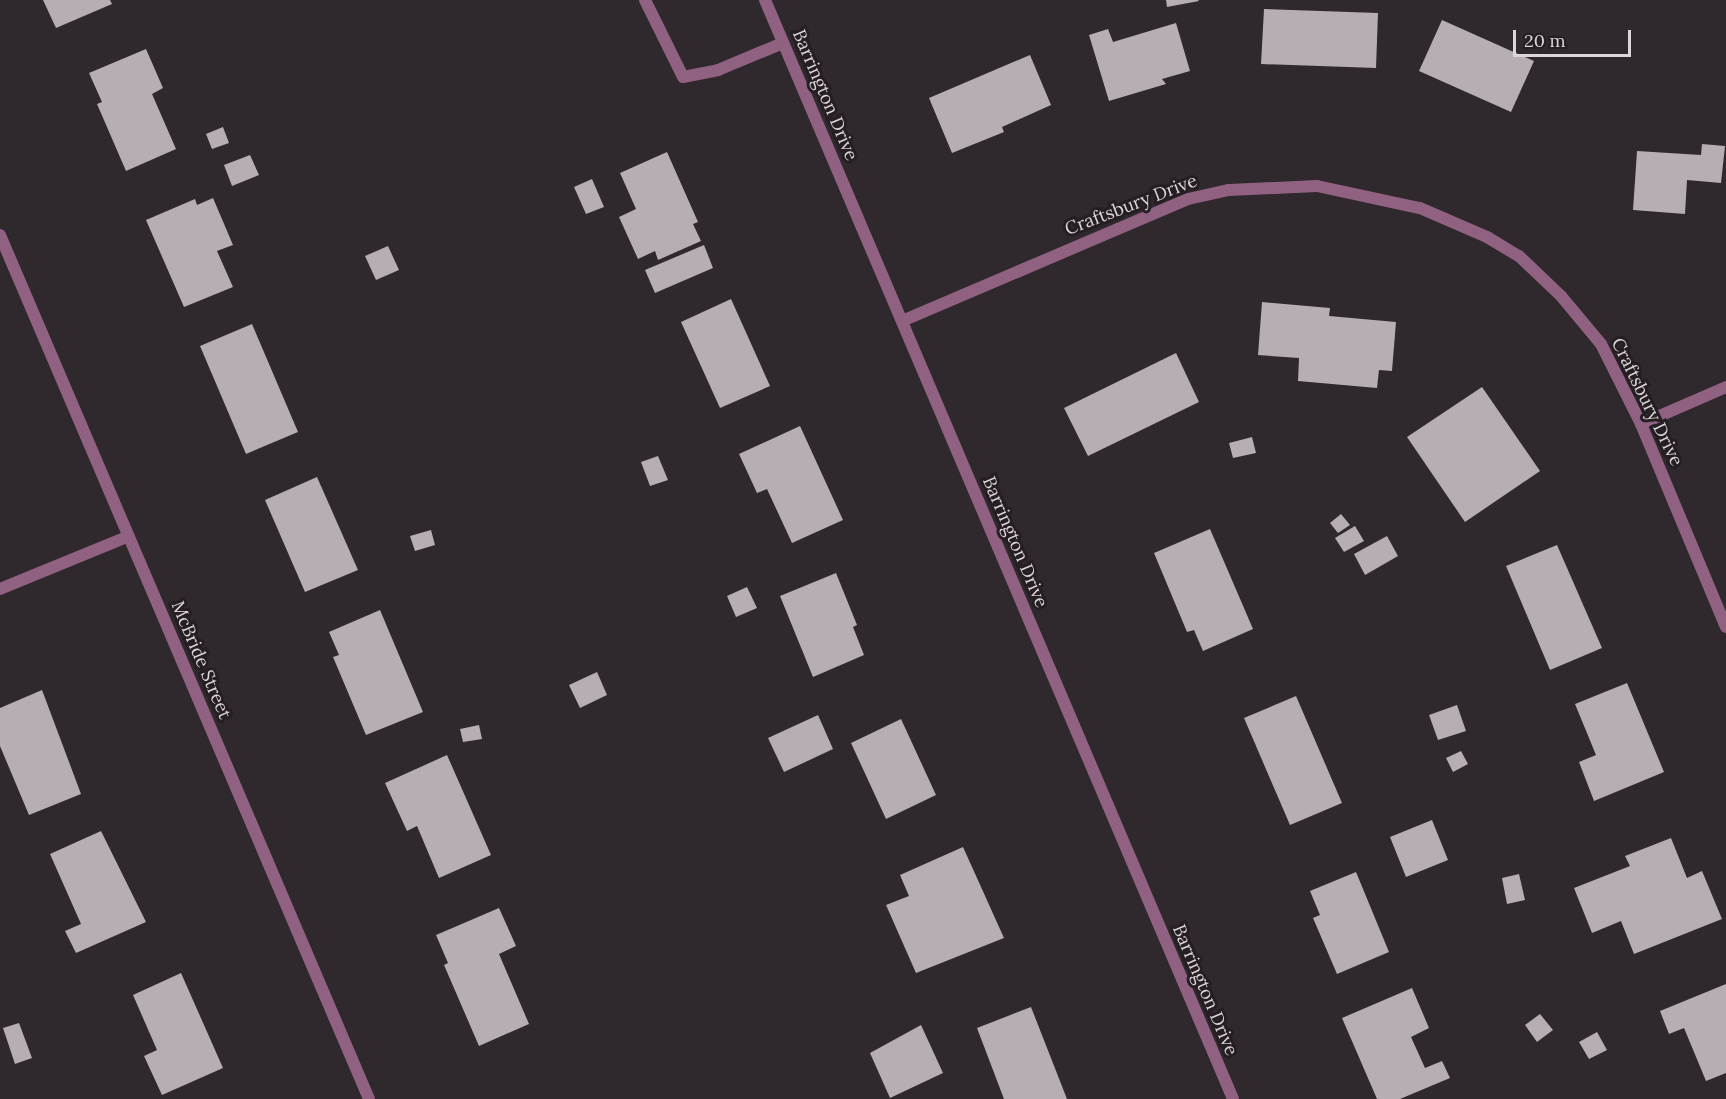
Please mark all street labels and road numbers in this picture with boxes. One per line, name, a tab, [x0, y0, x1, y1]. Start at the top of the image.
street label: Barrington Drive	[788, 26, 862, 164]
street label: Craftsbury Drive	[1062, 170, 1200, 240]
street label: Craftsbury Drive	[1607, 334, 1687, 470]
street label: Barrington Drive	[978, 473, 1052, 611]
street label: McBride Street	[166, 598, 236, 722]
street label: Barrington Drive	[1168, 921, 1242, 1059]

